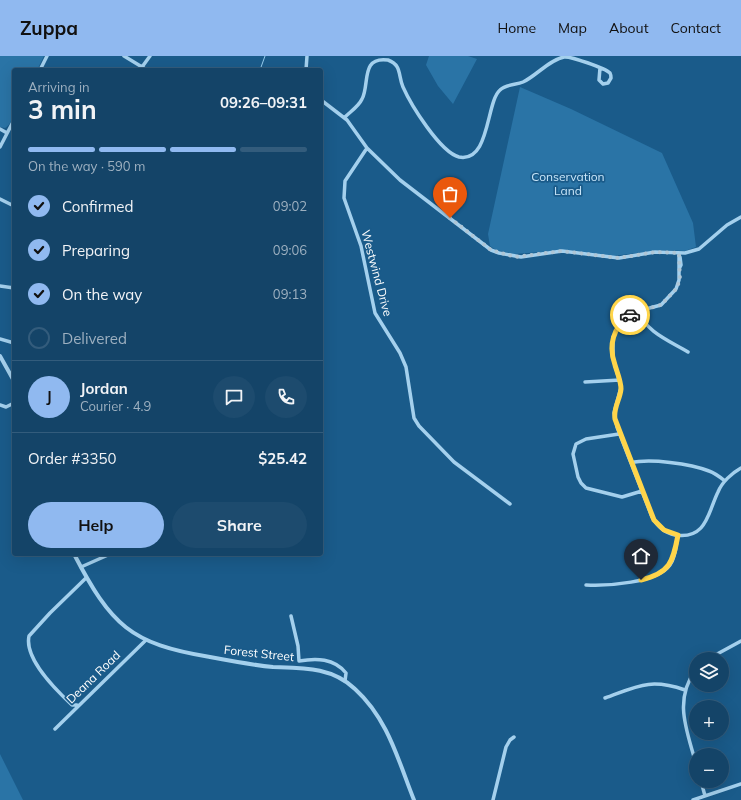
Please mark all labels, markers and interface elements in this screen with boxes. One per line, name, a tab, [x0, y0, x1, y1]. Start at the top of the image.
text: Zuppa	[20, 16, 78, 40]
text: Home	[497, 19, 536, 37]
text: Map	[558, 19, 587, 37]
text: About	[609, 19, 649, 37]
text: Contact	[671, 19, 721, 37]
text: Arriving in	[28, 79, 90, 95]
text: 3 min	[28, 93, 97, 126]
text: 09:26–09:31	[220, 93, 307, 112]
text: On the way · 590 m	[28, 158, 145, 174]
park label: Conservation Land	[531, 169, 605, 198]
pin	[433, 177, 467, 218]
icon: bag	[439, 183, 461, 205]
icon: check	[28, 195, 50, 217]
text: Confirmed	[62, 197, 133, 216]
text: 09:02	[273, 198, 307, 214]
street label: Westwind Drive	[358, 228, 396, 318]
icon: check	[28, 239, 50, 261]
text: Preparing	[62, 241, 130, 260]
text: 09:06	[273, 242, 307, 258]
icon: check	[28, 283, 50, 305]
text: On the way	[62, 285, 142, 304]
text: 09:13	[273, 286, 307, 302]
courier	[610, 295, 650, 335]
icon: car	[619, 304, 641, 326]
text: Delivered	[62, 329, 127, 348]
button: chat	[213, 376, 255, 418]
button: phone	[265, 376, 307, 418]
text: Jordan	[80, 379, 128, 398]
text: J	[46, 387, 52, 406]
text: Courier · 4.9	[80, 398, 151, 414]
text: Order #3350	[28, 449, 116, 468]
text: $25.42	[258, 449, 307, 468]
button: Help	[28, 502, 164, 548]
button: Share	[172, 502, 307, 548]
pin	[624, 539, 658, 580]
icon: home	[630, 545, 652, 567]
street label: Forest Street	[223, 642, 295, 664]
street label: Deana Road	[63, 647, 123, 707]
map controls	[689, 652, 729, 788]
button: layers	[689, 652, 729, 692]
button: +	[689, 700, 729, 740]
button: −	[689, 748, 729, 788]

